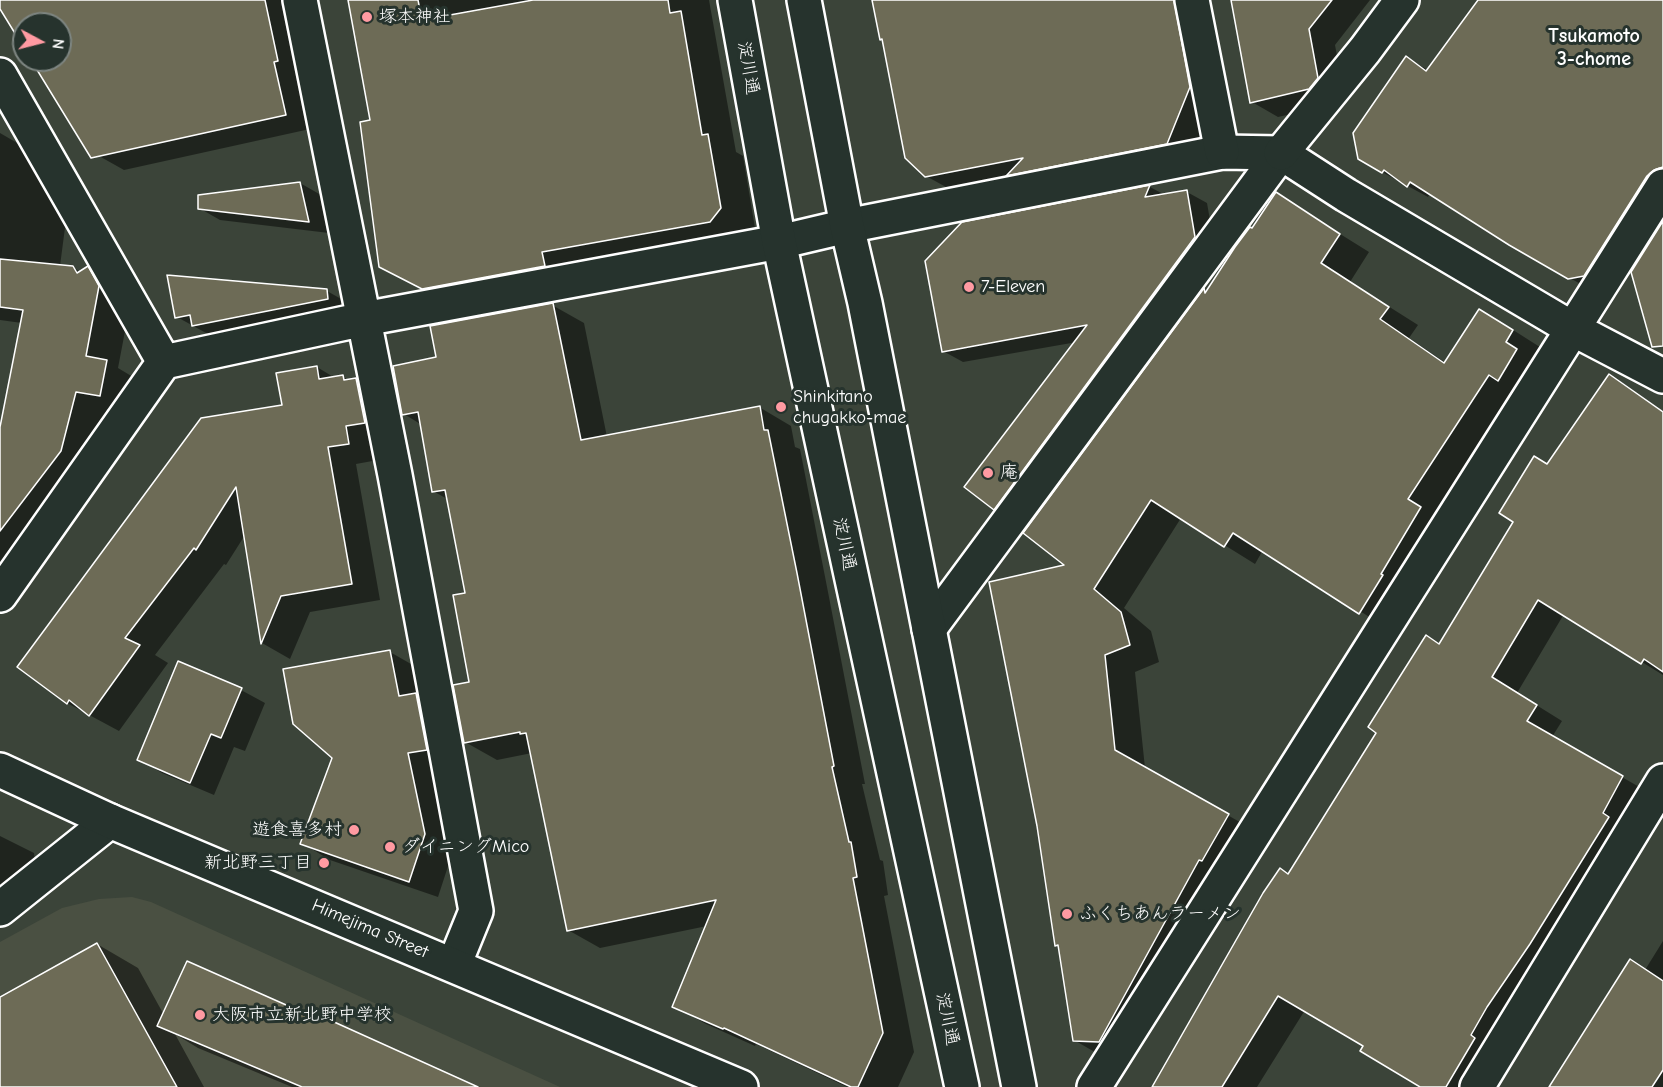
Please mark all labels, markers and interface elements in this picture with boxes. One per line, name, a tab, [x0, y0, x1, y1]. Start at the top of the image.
place label: 塚本神社	[379, 6, 451, 28]
marker: 塚本神社	[360, 10, 374, 24]
north arrow	[12, 12, 72, 72]
district label: Tsukamoto 3-chome	[1548, 24, 1640, 71]
text: N	[48, 38, 67, 50]
street label: 淀川通	[733, 40, 763, 96]
place label: 7-Eleven	[981, 276, 1045, 298]
marker: 7-Eleven	[962, 280, 976, 294]
place label: Shinkitano chugakko-mae	[793, 386, 906, 428]
marker: Shinkitano chugakko-mae	[774, 400, 788, 414]
place label: 庵	[1000, 462, 1018, 484]
marker: 庵	[981, 466, 995, 480]
street label: 淀川通	[828, 515, 860, 573]
place label: 遊食喜多村	[252, 819, 342, 841]
marker: 遊食喜多村	[347, 823, 361, 837]
place label: ダイニングMico	[402, 836, 529, 858]
marker: ダイニングMico	[383, 840, 397, 854]
place label: 新北野三丁目	[204, 852, 312, 874]
marker: 新北野三丁目	[317, 856, 331, 870]
street label: Himejima Street	[308, 895, 432, 963]
place label: ふくちあんラーメン	[1079, 903, 1241, 925]
marker: ふくちあんラーメン	[1060, 907, 1074, 921]
street label: 淀川通	[931, 990, 963, 1048]
place label: 大阪市立新北野中学校	[212, 1004, 392, 1026]
marker: 大阪市立新北野中学校	[193, 1008, 207, 1022]

